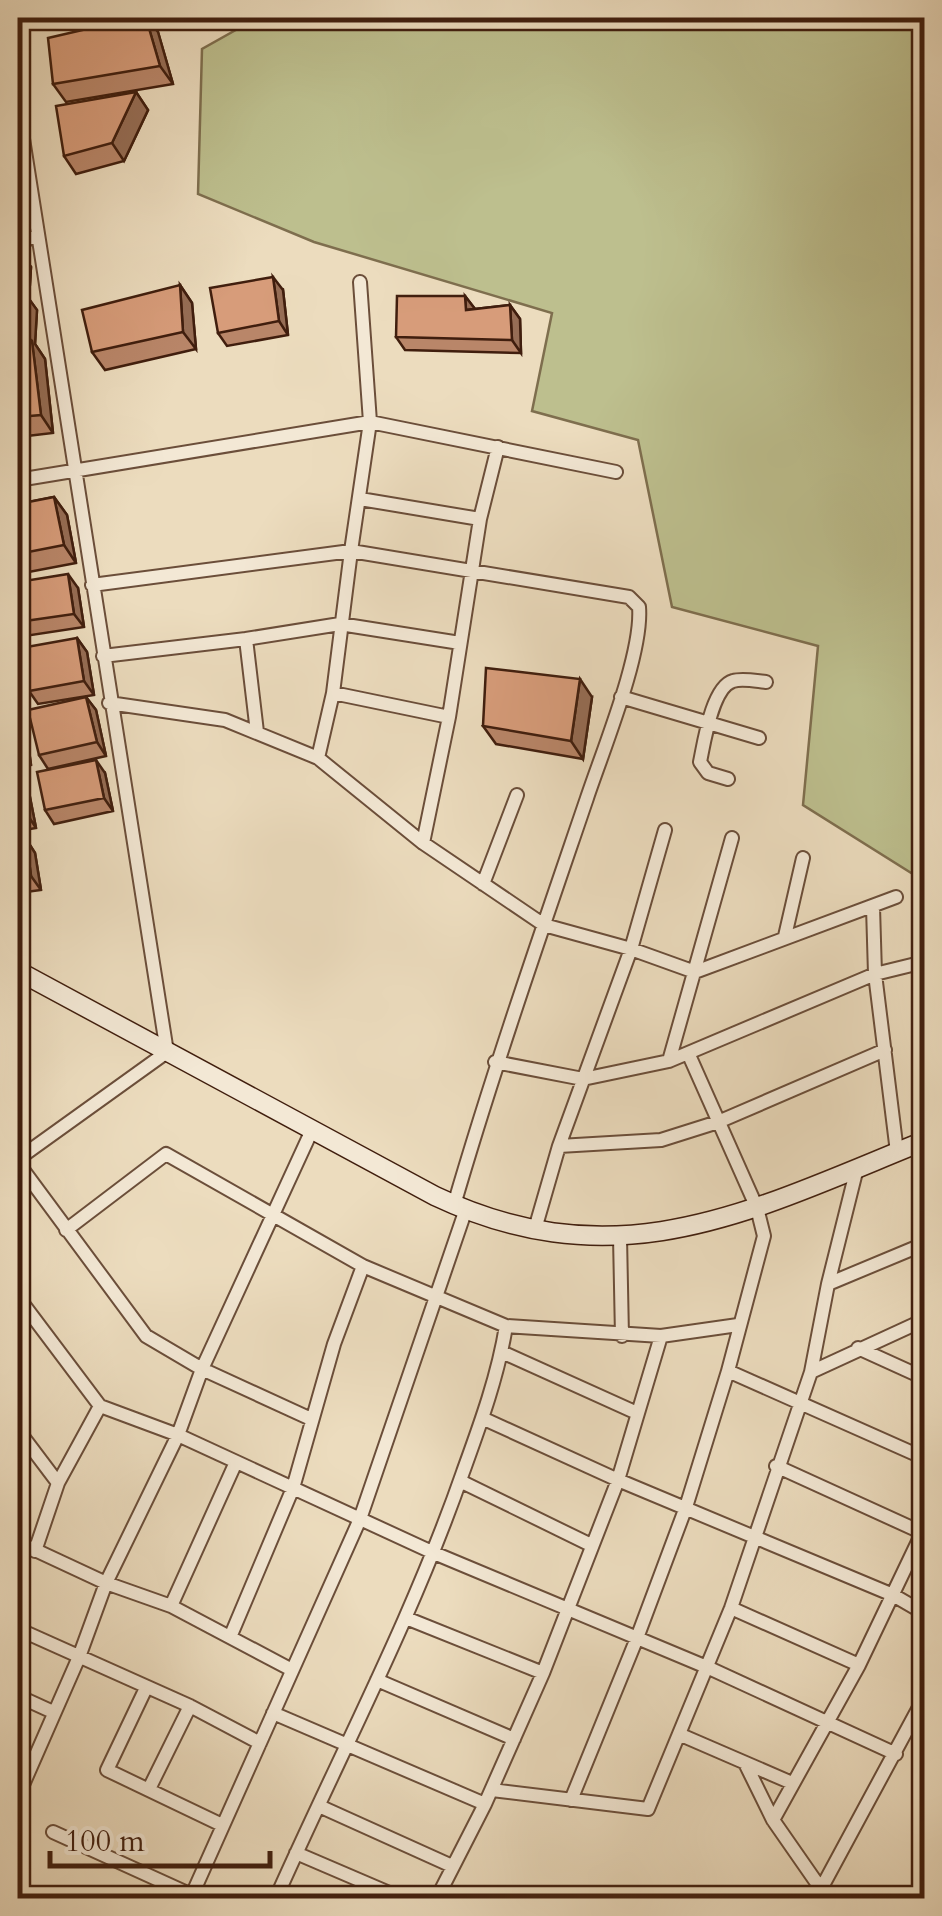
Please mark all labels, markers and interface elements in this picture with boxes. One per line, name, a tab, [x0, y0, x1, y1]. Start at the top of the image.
scale bar	[50, 1806, 270, 1868]
text: 100 m	[65, 1821, 145, 1862]

